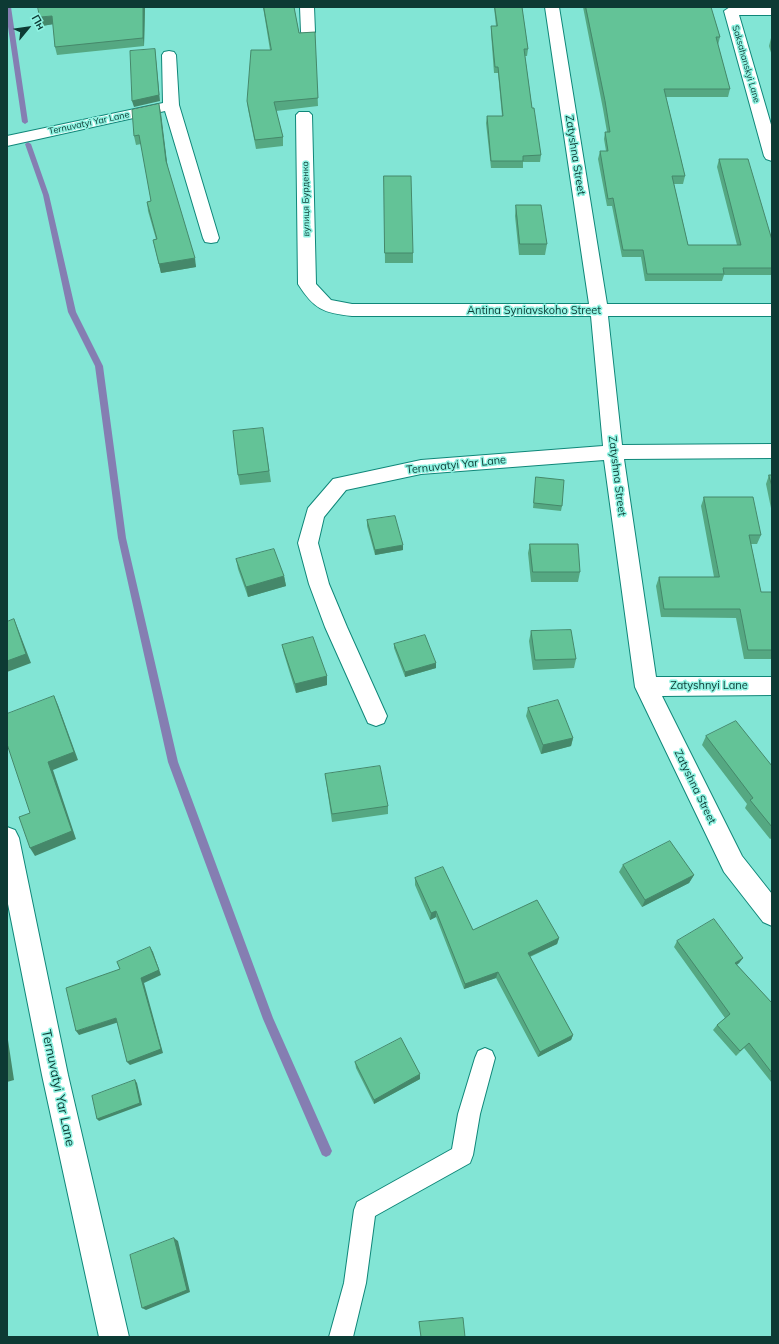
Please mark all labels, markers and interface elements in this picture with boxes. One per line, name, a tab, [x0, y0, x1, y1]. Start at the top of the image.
north arrow	[8, 8, 48, 48]
text: Пн	[29, 12, 48, 32]
street label: Saksahanskyi Lane	[730, 24, 762, 104]
street label: Ternuvatyi Yar Lane	[48, 109, 130, 137]
street label: Zatyshna Street	[562, 114, 588, 196]
street label: вулиця Бурденко	[300, 161, 312, 237]
street label: Antina Syniavskoho Street	[467, 304, 601, 318]
street label: Zatyshna Street	[606, 435, 628, 517]
street label: Ternuvatyi Yar Lane	[405, 453, 507, 477]
street label: Zatyshnyi Lane	[670, 679, 748, 693]
street label: Zatyshna Street	[671, 748, 719, 826]
street label: Ternuvatyi Yar Lane	[38, 1028, 78, 1148]

